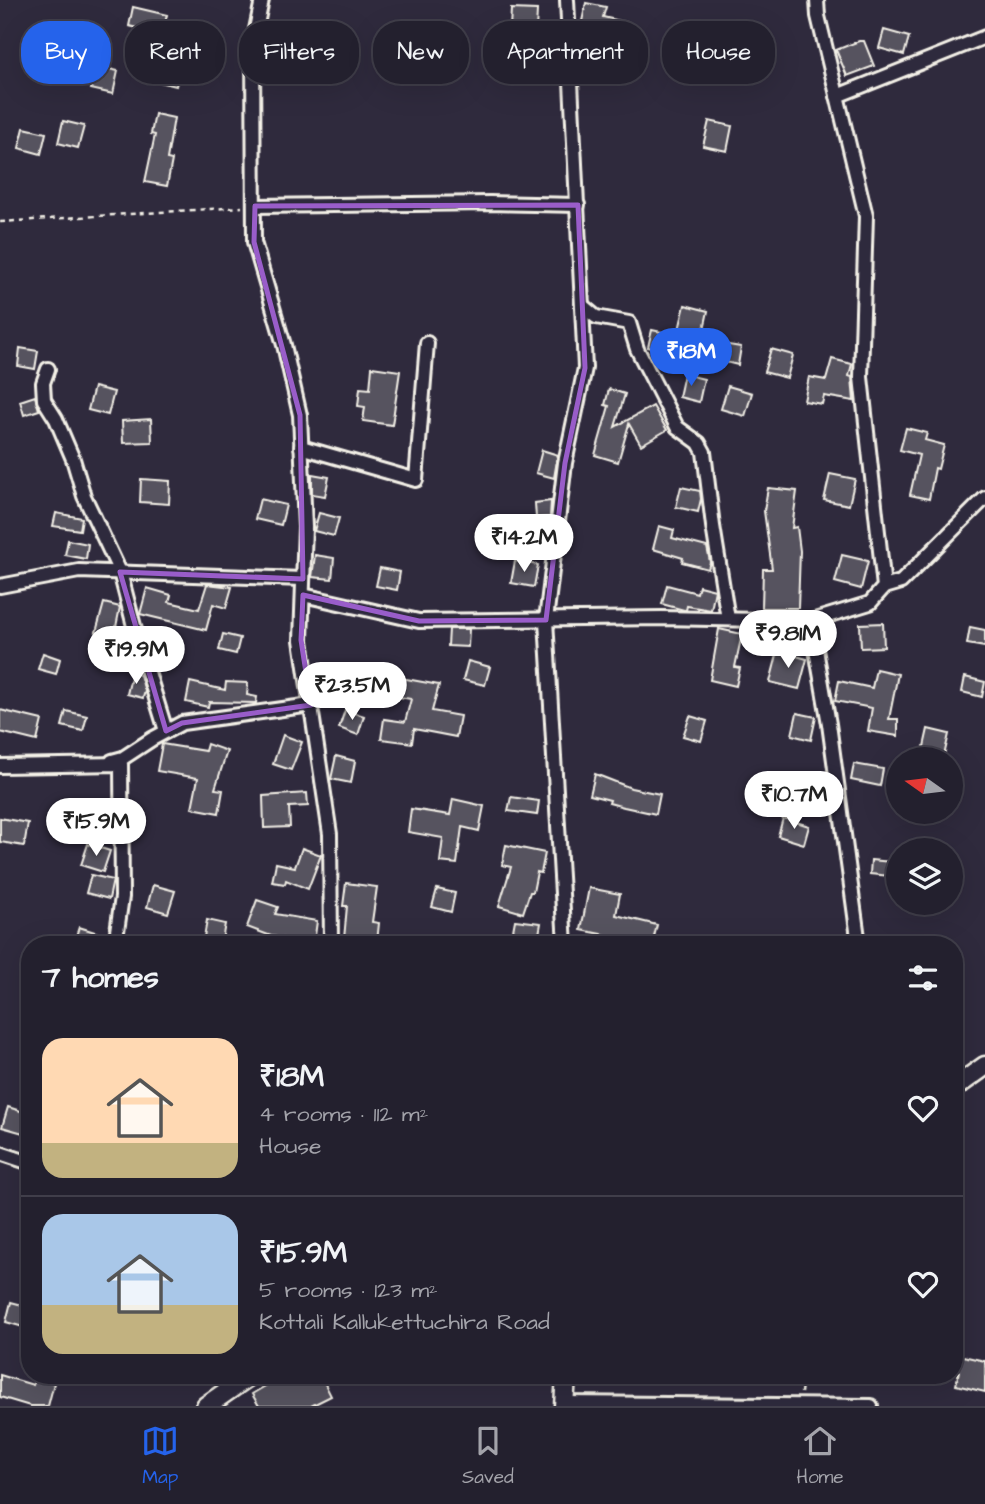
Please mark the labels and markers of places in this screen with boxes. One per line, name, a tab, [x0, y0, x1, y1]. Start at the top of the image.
pin: ₹18M	[650, 328, 732, 388]
pin: ₹14.2M	[467, 514, 581, 574]
pin: ₹9.81M	[731, 610, 845, 670]
pin: ₹19.9M	[79, 626, 193, 686]
pin: ₹23.5M	[295, 662, 409, 722]
pin: ₹10.7M	[737, 772, 851, 831]
pin: ₹15.9M	[39, 798, 153, 858]

